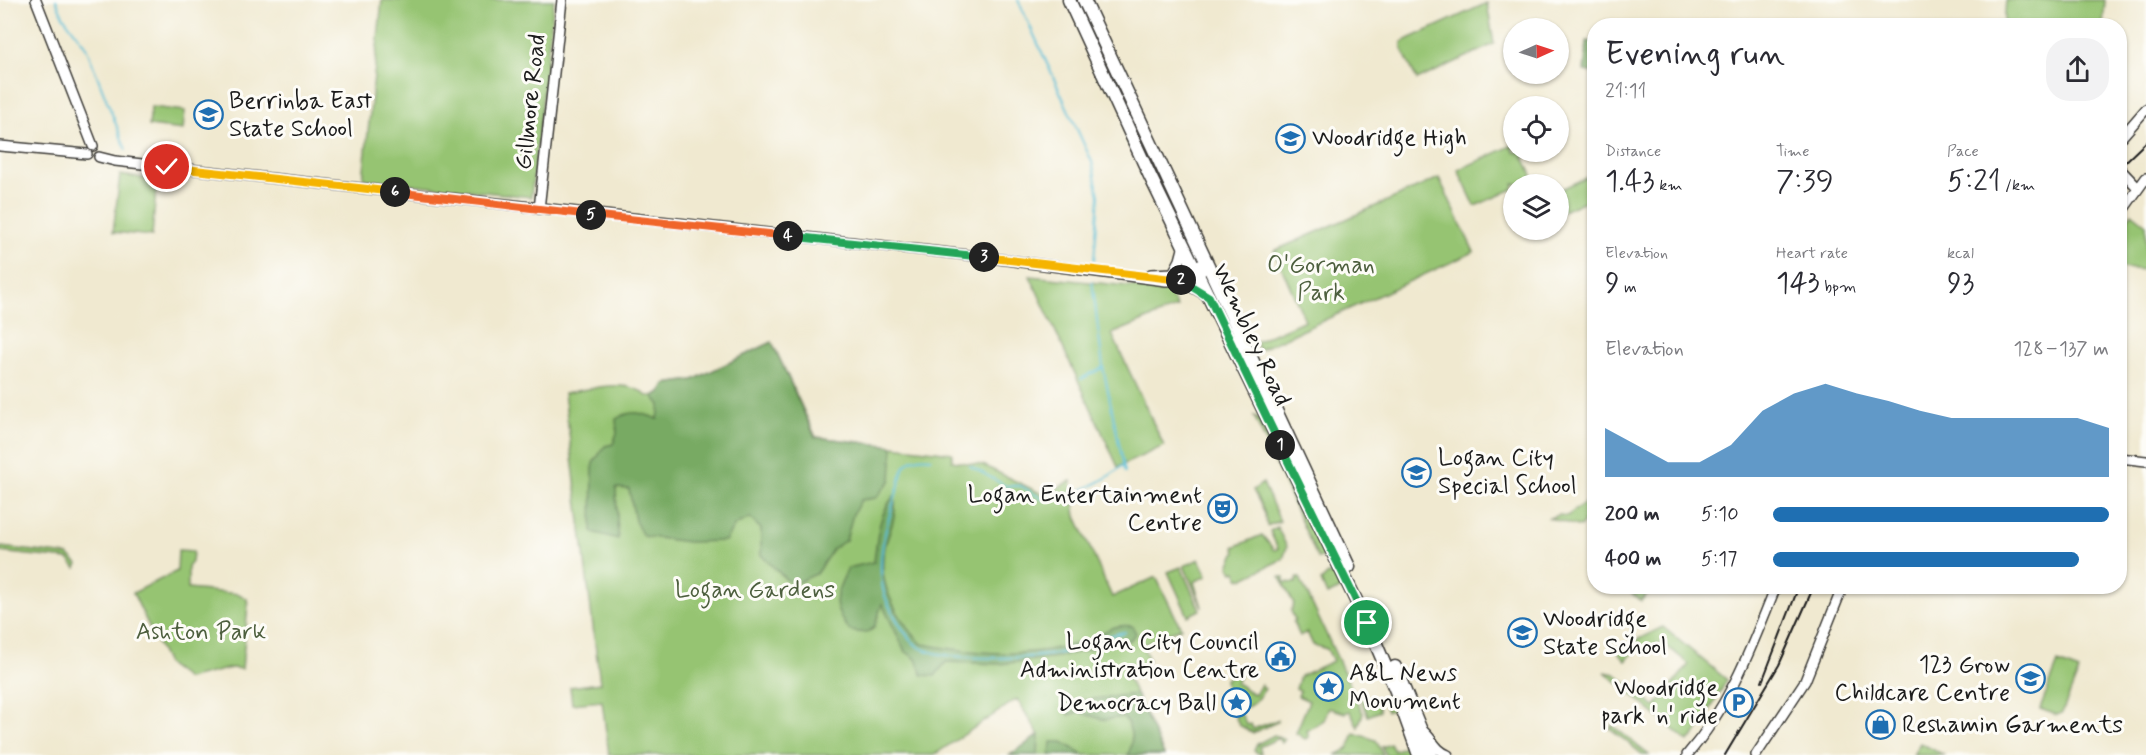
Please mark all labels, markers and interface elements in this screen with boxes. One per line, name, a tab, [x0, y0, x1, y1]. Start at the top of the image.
north arrow	[1503, 18, 1569, 84]
map controls	[1503, 18, 1569, 240]
street label: Gillmore Road	[508, 33, 554, 171]
text: Evening run	[1605, 33, 1785, 77]
button: share	[2046, 38, 2109, 101]
text: 21:11	[1605, 78, 1646, 105]
place label: Berrinba East State School	[229, 86, 373, 145]
button: locate	[1503, 96, 1569, 162]
school or university icon: Berrinba East State School	[192, 99, 224, 131]
school or university icon: Woodridge High	[1275, 122, 1307, 154]
place label: Woodridge High	[1312, 123, 1467, 157]
pin	[141, 141, 192, 192]
text: Distance	[1605, 141, 1661, 162]
text: Time	[1776, 141, 1810, 162]
text: Pace	[1947, 141, 1979, 162]
icon: check	[150, 150, 183, 183]
text: 1.43	[1605, 162, 1655, 201]
text: 7:39	[1776, 162, 1834, 201]
text: 5:21	[1947, 162, 2001, 201]
button: layers	[1503, 174, 1569, 240]
text: km	[1655, 175, 1682, 196]
text: /km	[2001, 175, 2035, 196]
pin: 6	[380, 177, 410, 207]
text: 6	[391, 181, 399, 202]
pin: 5	[576, 200, 606, 230]
text: 5	[586, 204, 596, 225]
pin: 4	[773, 221, 803, 251]
text: 4	[783, 225, 793, 246]
pin: 3	[969, 242, 999, 272]
text: Elevation	[1605, 243, 1668, 264]
text: Heart rate	[1776, 243, 1848, 264]
text: kcal	[1947, 243, 1974, 264]
text: 3	[980, 246, 988, 267]
park label: O'Gorman Park	[1267, 250, 1375, 309]
street label: Wembley Road	[1204, 259, 1298, 411]
text: 9	[1605, 264, 1620, 303]
text: 143	[1776, 264, 1820, 303]
text: 93	[1947, 264, 1974, 303]
pin: 2	[1166, 265, 1196, 295]
text: 2	[1177, 269, 1185, 290]
text: m	[1620, 277, 1637, 298]
text: bpm	[1820, 277, 1856, 298]
text: Elevation	[1605, 336, 1684, 363]
text: 128–137 m	[2013, 336, 2109, 363]
pin: 1	[1265, 430, 1295, 460]
text: 1	[1276, 434, 1284, 455]
place label: Logan City Special School	[1438, 443, 1577, 502]
school or university icon: Logan City Special School	[1401, 456, 1433, 488]
place label: Logan Entertainment Centre	[968, 480, 1202, 539]
theatre icon: Logan Entertainment Centre	[1207, 493, 1239, 525]
text: 200 m	[1605, 501, 1660, 528]
text: 5:10	[1701, 501, 1739, 528]
text: 400 m	[1605, 546, 1661, 573]
text: 5:17	[1701, 546, 1737, 573]
park label: Logan Gardens	[675, 575, 835, 609]
pin	[1341, 597, 1392, 648]
place label: Woodridge State School	[1543, 604, 1667, 663]
icon: arrive	[1350, 606, 1383, 639]
park label: Ashton Park	[136, 617, 266, 648]
school or university icon: Woodridge State School	[1506, 617, 1538, 649]
place label: Logan City Council Administration Centre	[1020, 627, 1259, 686]
public building icon: Logan City Council Administration Centre	[1264, 640, 1296, 672]
place label: 123 Grow Childcare Centre	[1835, 650, 2010, 709]
place label: A&L News Monument	[1349, 658, 1461, 717]
school or university icon: 123 Grow Childcare Centre	[2015, 663, 2047, 695]
place icon: A&L News Monument	[1312, 671, 1344, 703]
place label: Woodridge park 'n' ride	[1601, 673, 1718, 732]
parking icon: Woodridge park 'n' ride	[1723, 686, 1755, 718]
place icon: Democracy Ball	[1221, 687, 1253, 719]
place label: Democracy Ball	[1057, 688, 1216, 719]
shop icon: Reshamin Garments	[1865, 709, 1897, 741]
place label: Reshamin Garments	[1902, 710, 2123, 741]

